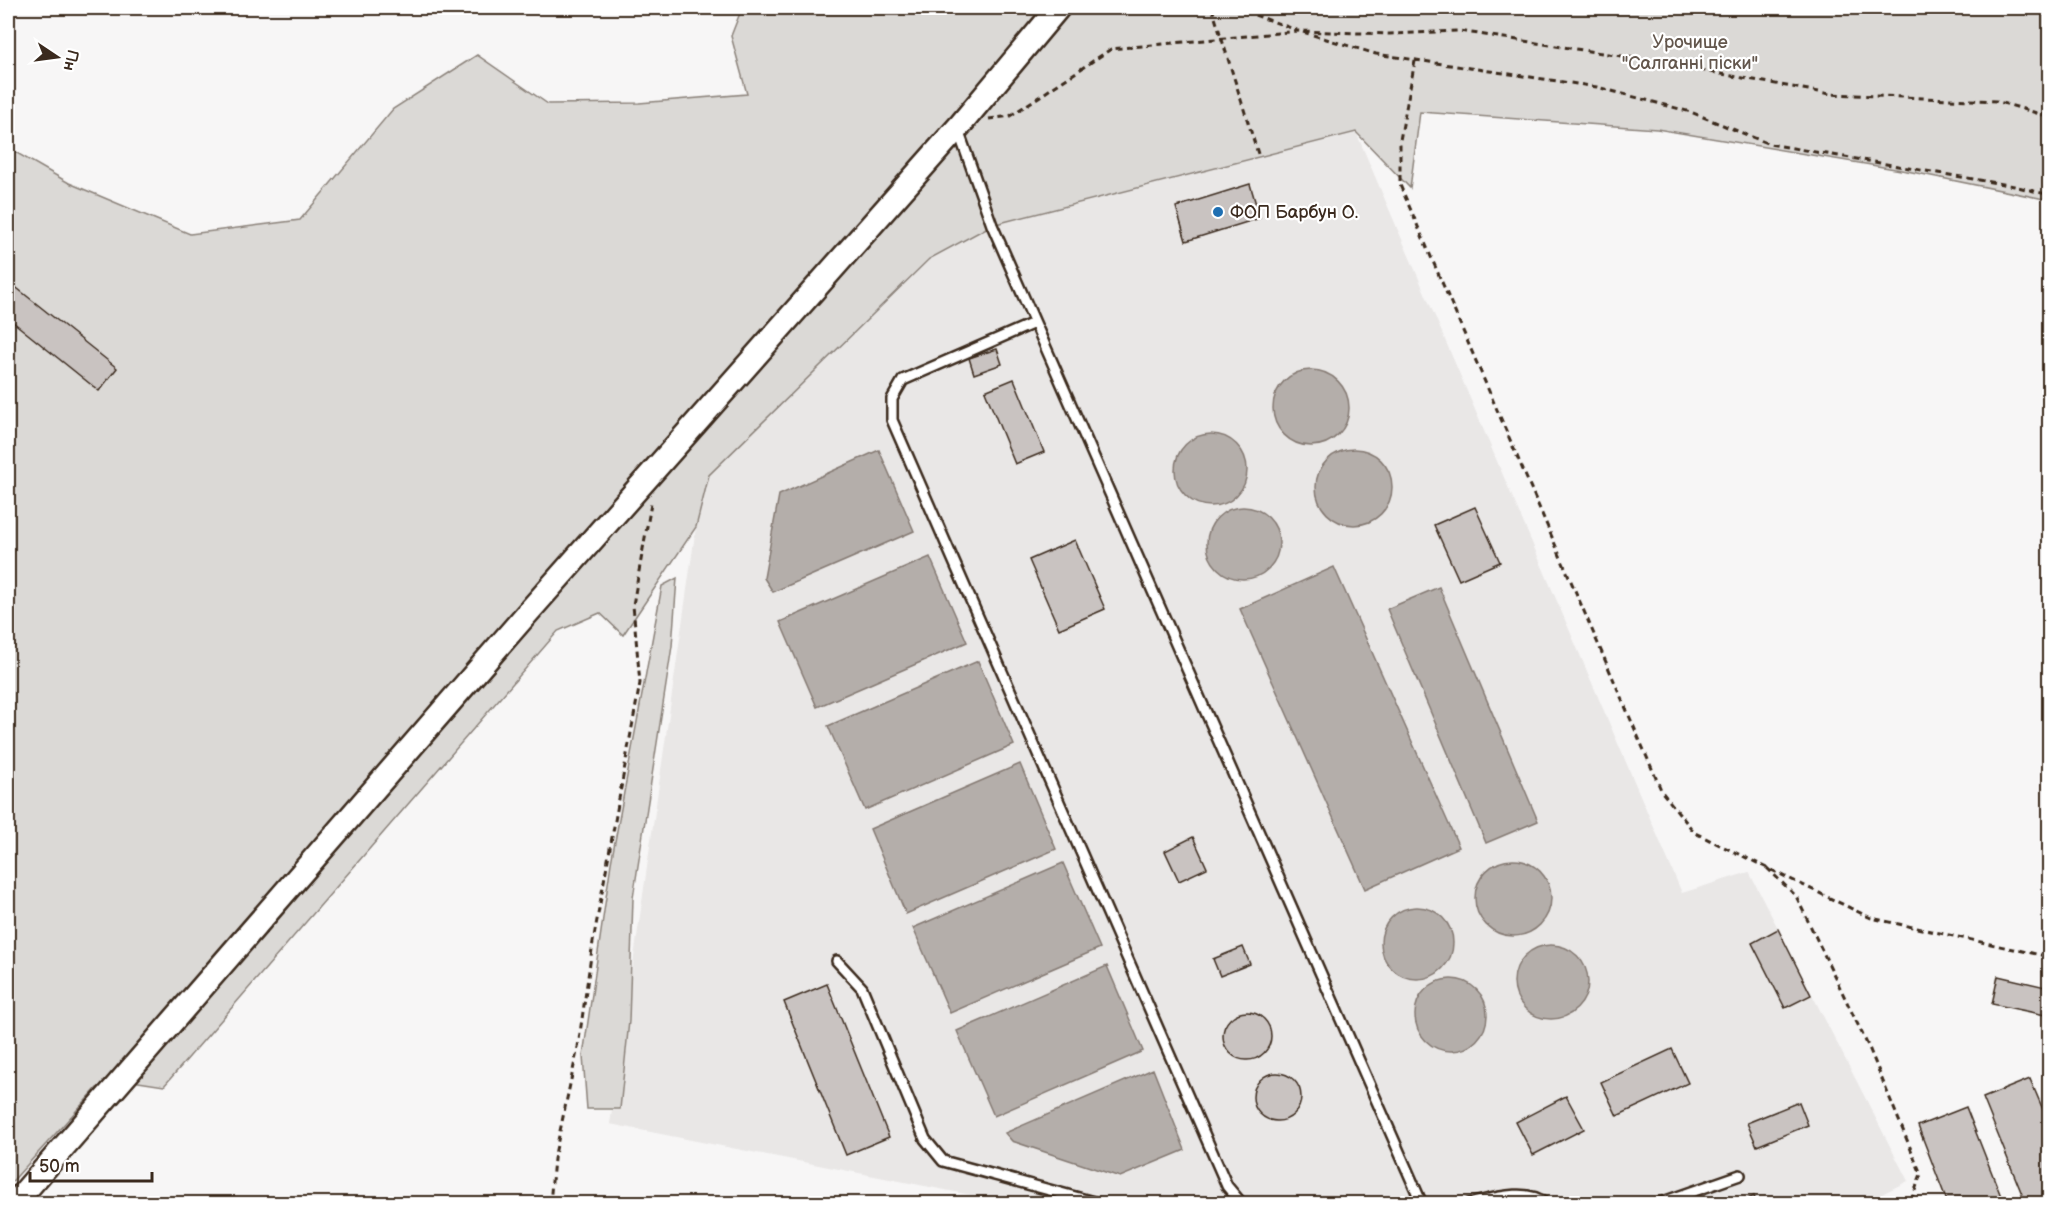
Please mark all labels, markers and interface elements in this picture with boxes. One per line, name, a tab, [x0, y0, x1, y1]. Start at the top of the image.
north arrow	[27, 27, 87, 87]
park label: Урочище "Салганні піски"	[1622, 32, 1758, 74]
text: Пн	[58, 48, 82, 73]
place label: ФОП Барбун О.	[1230, 202, 1358, 223]
marker: ФОП Барбун О.	[1211, 205, 1225, 219]
scale bar	[30, 1145, 152, 1183]
text: 50 m	[39, 1156, 80, 1177]

